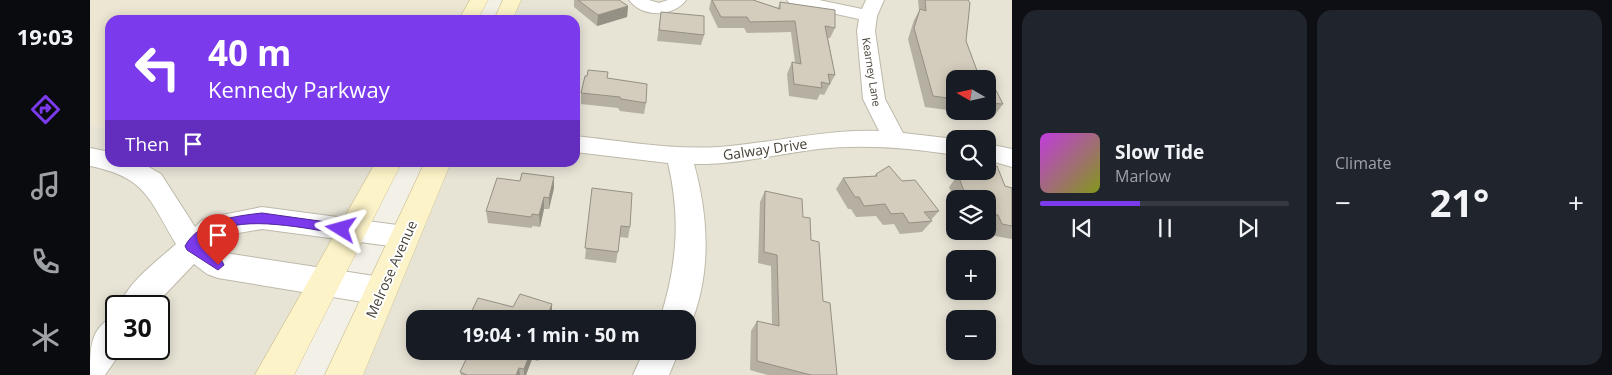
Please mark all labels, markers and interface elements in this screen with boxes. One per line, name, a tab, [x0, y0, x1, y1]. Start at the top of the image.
text: 19:03	[17, 21, 73, 51]
text: 40 m	[208, 29, 291, 76]
icon: left	[125, 35, 190, 100]
street label: Kearney Lane	[859, 36, 885, 108]
north arrow	[946, 70, 996, 120]
map controls	[946, 70, 996, 360]
text: Kennedy Parkway	[208, 74, 390, 104]
icon: directions	[28, 92, 63, 127]
icon: arrive	[179, 130, 207, 158]
button: search	[946, 130, 996, 180]
text: Then	[125, 131, 169, 157]
street label: Galway Drive	[722, 134, 809, 164]
text: Slow Tide	[1115, 139, 1204, 165]
text: Climate	[1335, 152, 1392, 174]
text: Marlow	[1115, 165, 1171, 187]
icon: music	[28, 168, 63, 203]
text: 21°	[1430, 176, 1489, 228]
text: −	[1335, 183, 1351, 221]
text: +	[1568, 183, 1584, 221]
button: layers	[946, 190, 996, 240]
position arrow	[314, 202, 366, 254]
pin	[197, 214, 239, 265]
icon: previous	[1068, 214, 1096, 242]
icon: pause	[1151, 214, 1179, 242]
icon: next	[1234, 214, 1262, 242]
street label: Melrose Avenue	[361, 217, 421, 321]
icon: arrive	[204, 221, 232, 249]
icon: phone	[28, 244, 63, 279]
button: +	[946, 250, 996, 300]
speed limit sign: 30	[105, 295, 170, 360]
button: −	[946, 310, 996, 360]
icon: climate	[28, 320, 63, 355]
text: 19:04 · 1 min · 50 m	[462, 322, 640, 348]

